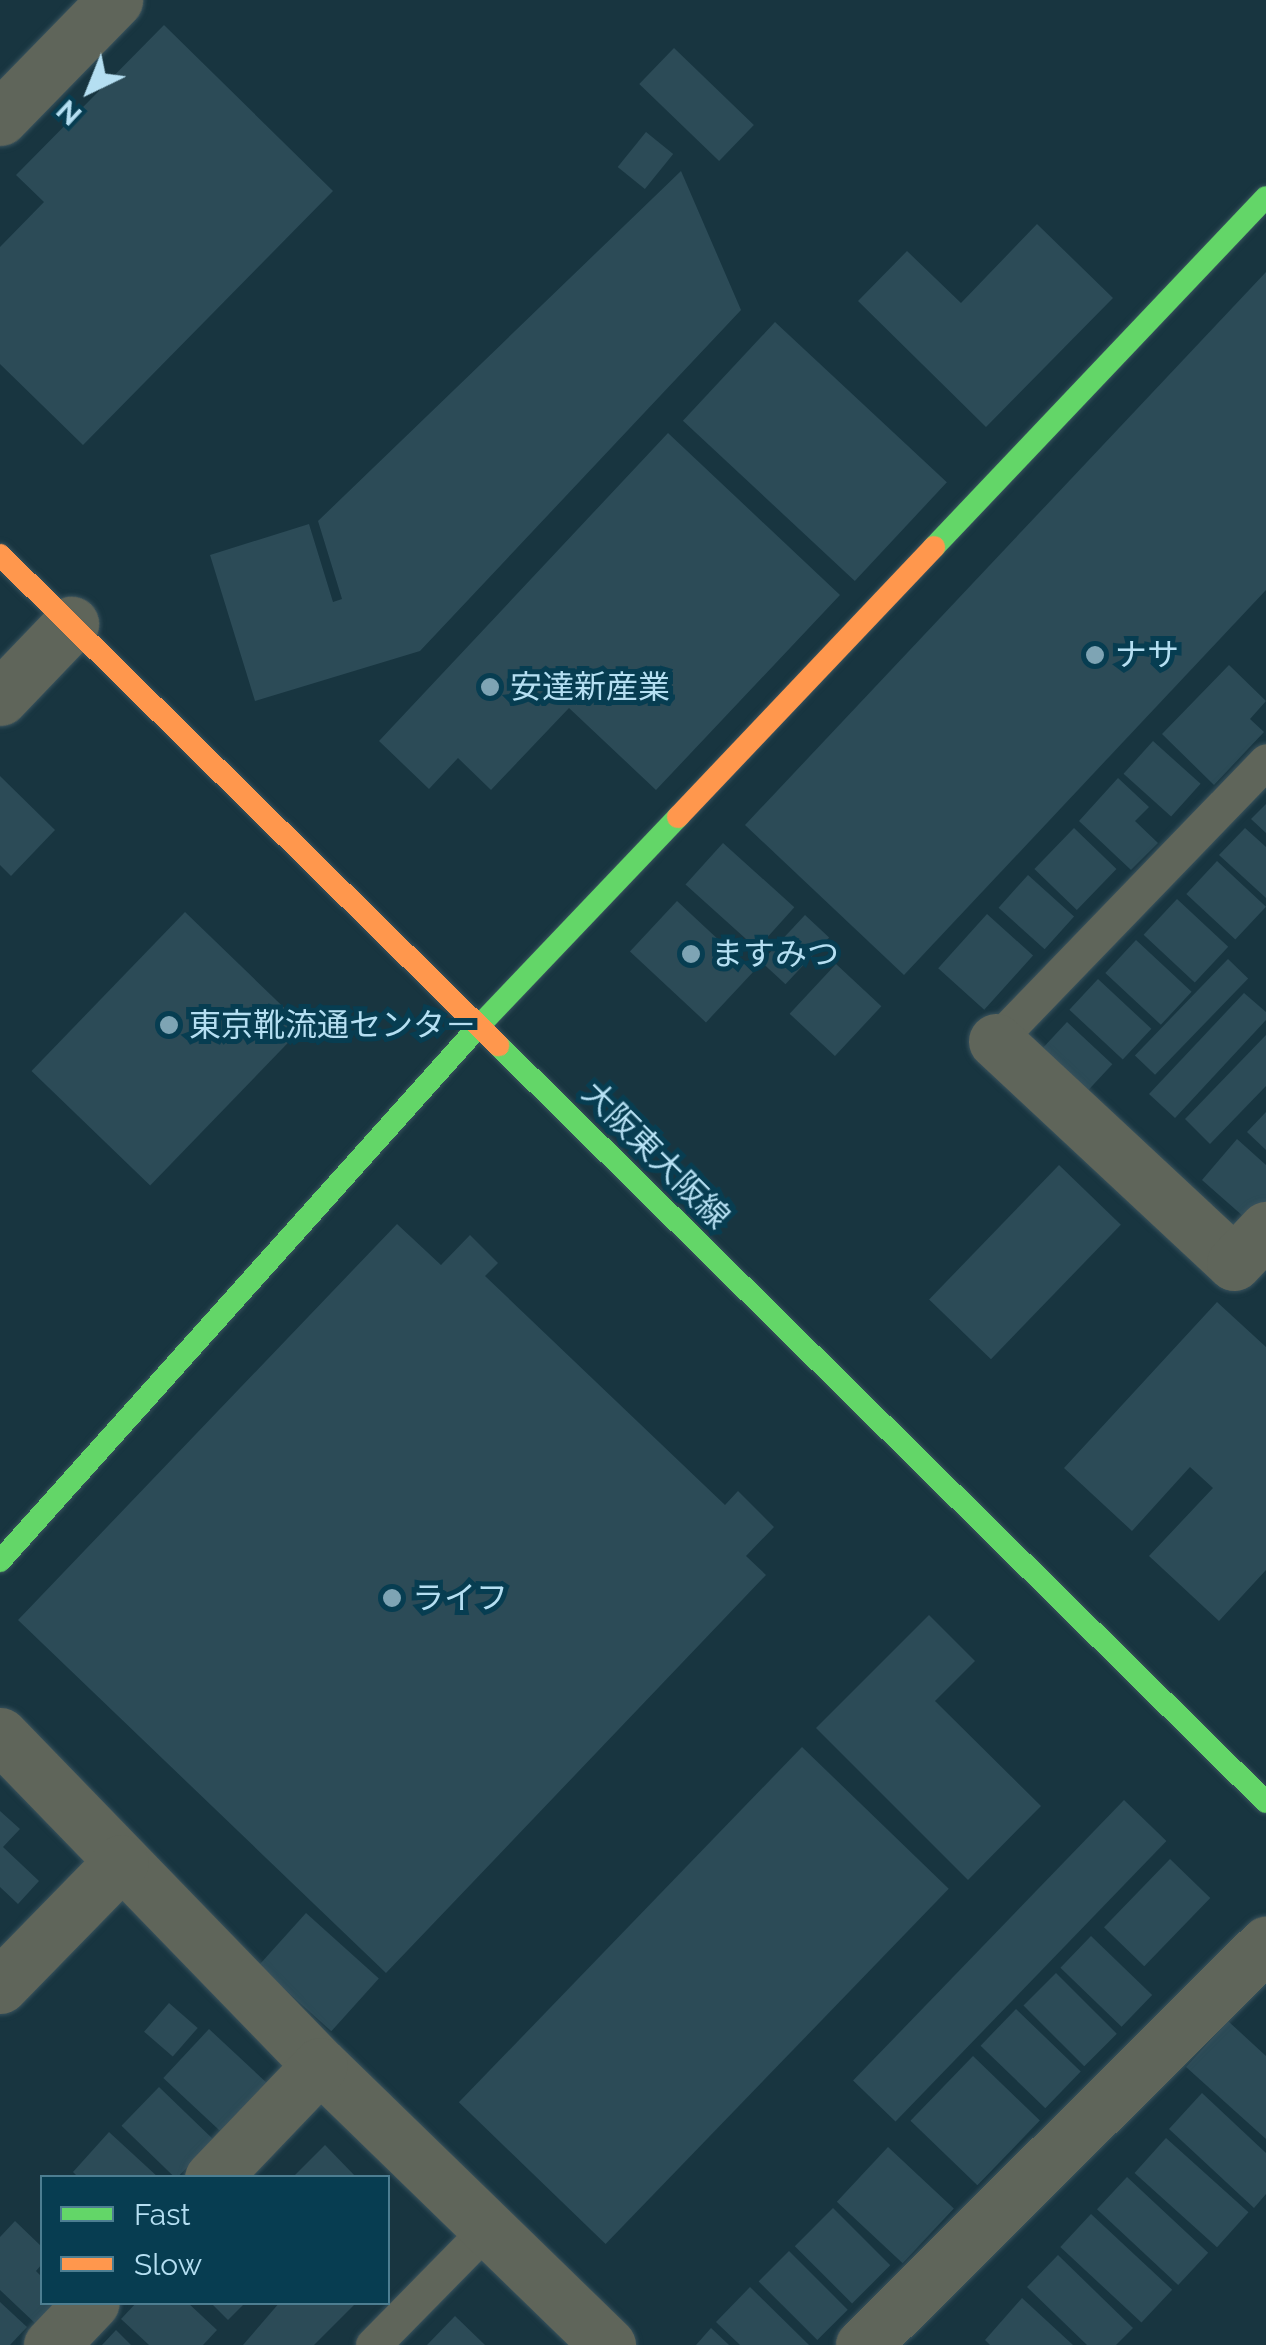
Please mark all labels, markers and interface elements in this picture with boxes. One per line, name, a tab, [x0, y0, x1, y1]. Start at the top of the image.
north arrow	[40, 40, 140, 140]
text: N	[50, 93, 88, 132]
place label: ナサ	[1115, 636, 1179, 674]
marker: ナサ	[1084, 644, 1106, 666]
place label: 安達新産業	[510, 668, 670, 706]
marker: 安達新産業	[479, 676, 501, 698]
place label: ますみつ	[711, 935, 839, 973]
marker: ますみつ	[680, 943, 702, 965]
place label: 東京靴流通センタ－	[189, 1006, 477, 1044]
marker: 東京靴流通センタ－	[158, 1014, 180, 1036]
street label: 大阪東大阪線	[575, 1074, 737, 1236]
place label: ライフ	[412, 1579, 508, 1617]
marker: ライフ	[381, 1587, 403, 1609]
legend	[40, 2175, 390, 2305]
text: Fast	[134, 2197, 191, 2232]
text: Slow	[134, 2247, 202, 2282]

